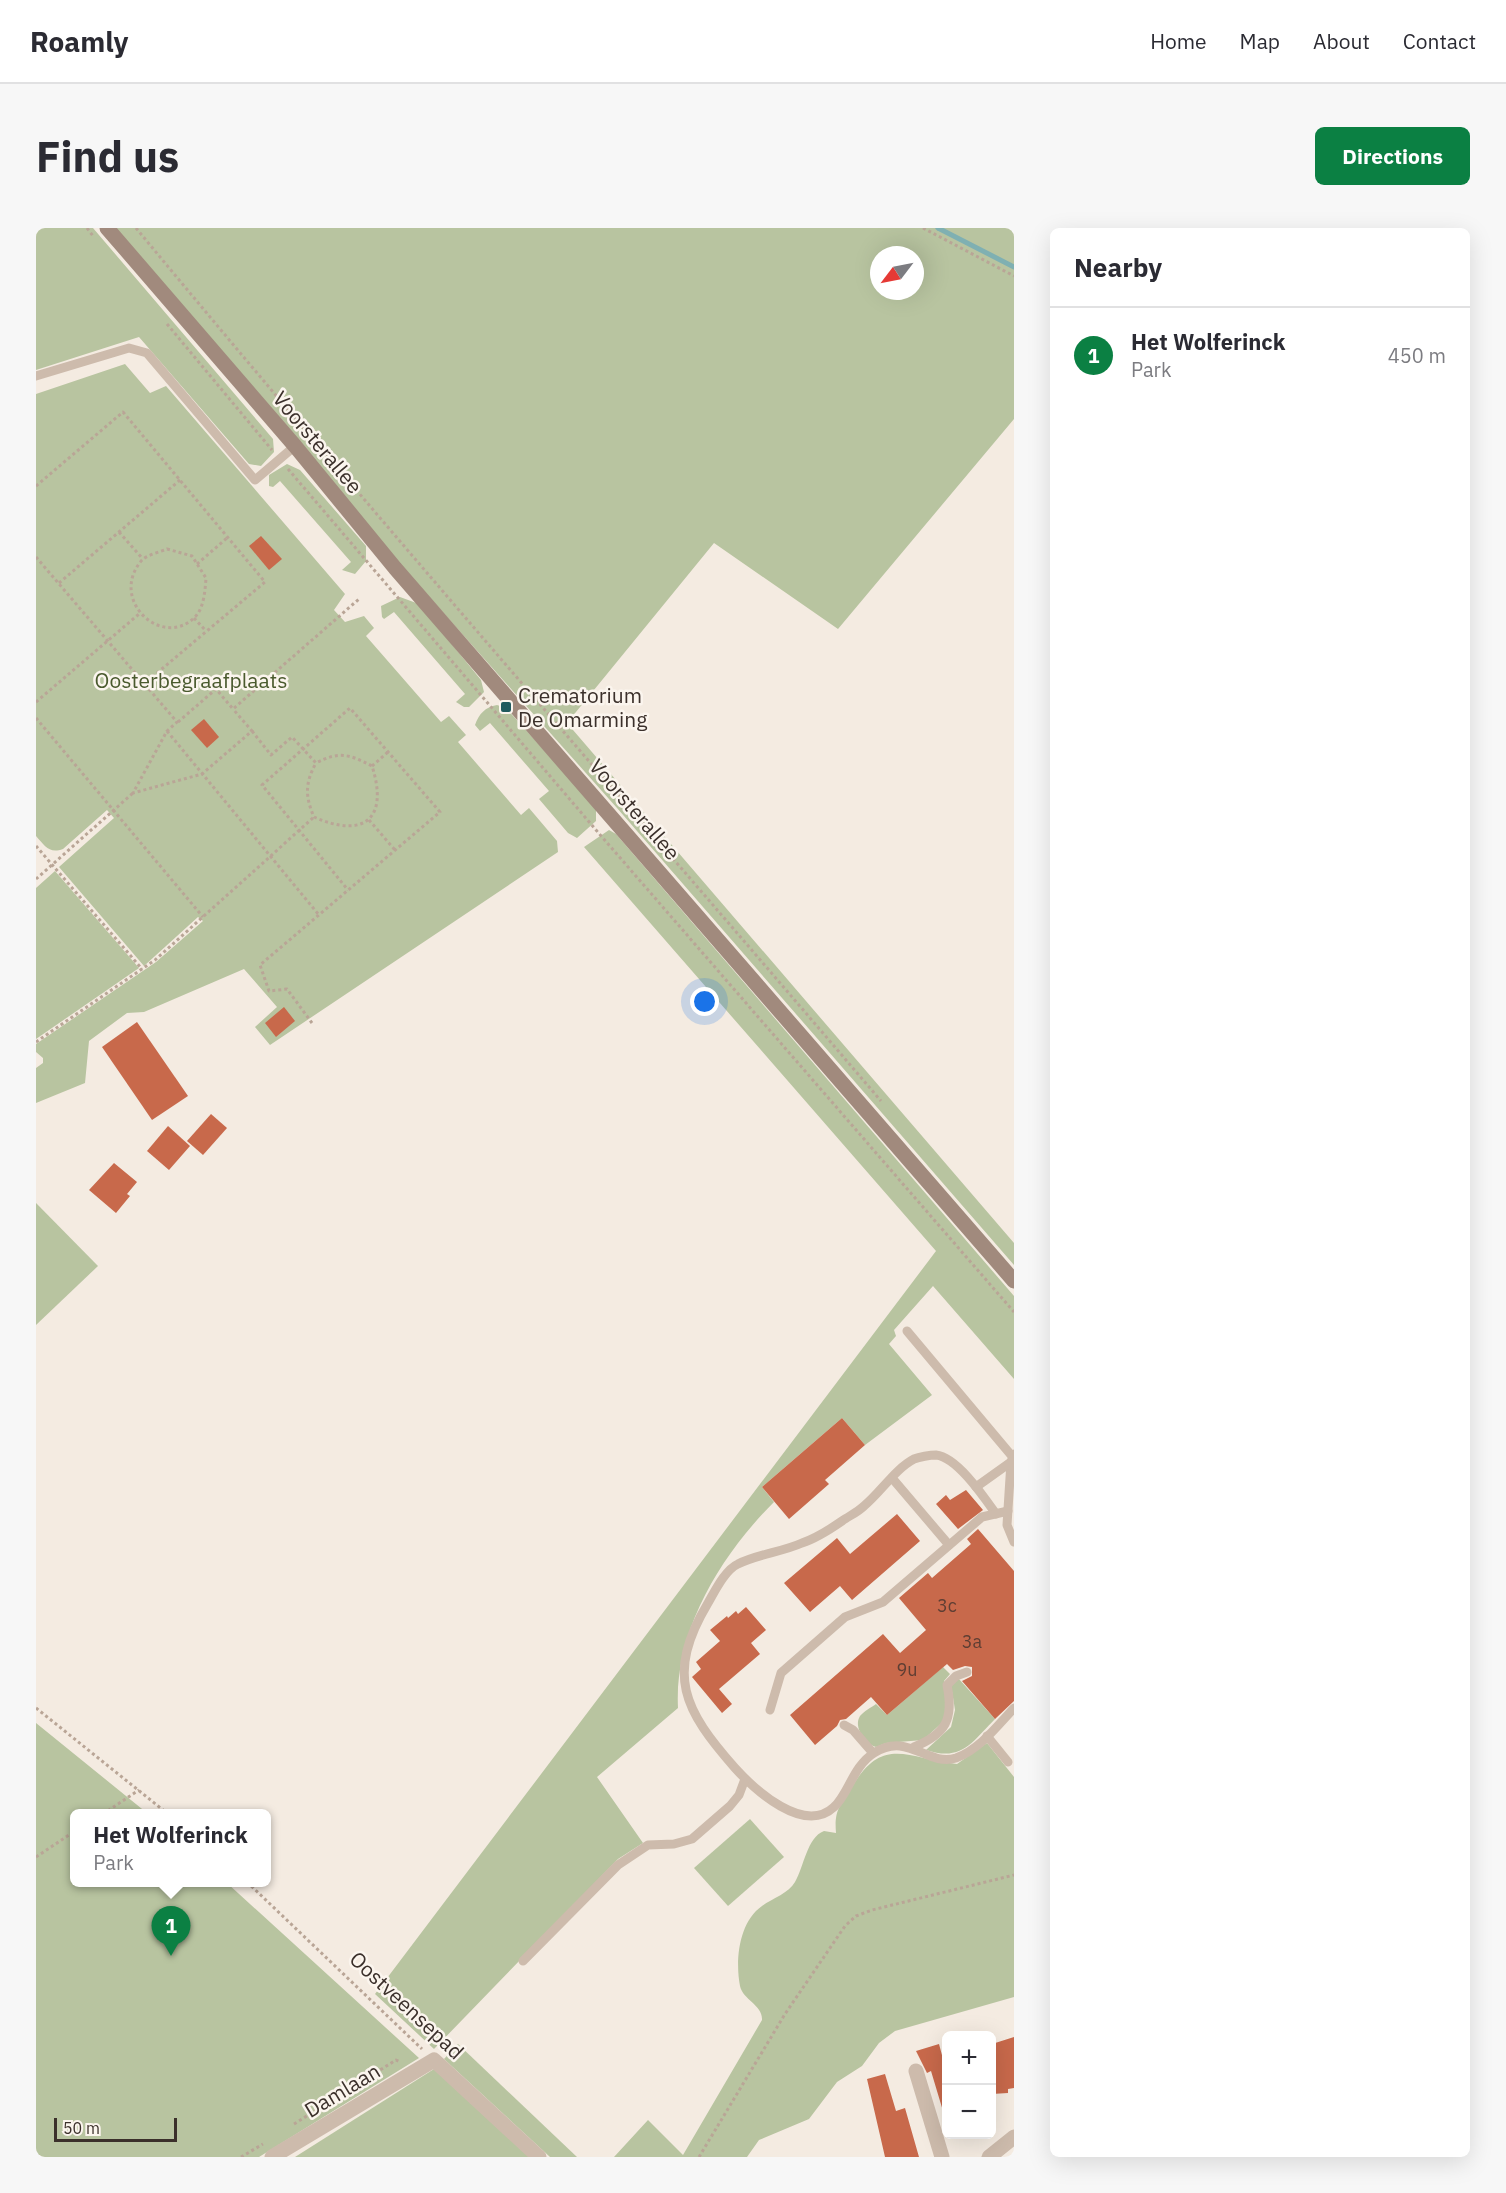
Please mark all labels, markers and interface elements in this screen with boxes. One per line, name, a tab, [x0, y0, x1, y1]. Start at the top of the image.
text: Roamly	[30, 23, 128, 60]
text: Home	[1150, 27, 1207, 55]
text: Map	[1240, 27, 1280, 55]
text: About	[1313, 27, 1370, 55]
text: Contact	[1403, 27, 1476, 55]
button: Directions	[1315, 127, 1470, 185]
text: Find us	[36, 129, 179, 184]
north arrow	[870, 246, 924, 300]
text: Nearby	[1074, 250, 1162, 284]
text: Het Wolferinck	[1131, 327, 1285, 356]
text: 1	[1088, 342, 1100, 369]
text: 450 m	[1388, 342, 1446, 369]
text: Park	[1131, 356, 1171, 383]
street label: Voorsterallee	[267, 385, 369, 499]
park label: Oosterbegraafplaats	[95, 666, 287, 694]
place label: Crematorium De Omarming	[518, 681, 647, 733]
marker: Crematorium De Omarming	[499, 700, 513, 714]
street label: Voorsterallee	[583, 752, 687, 866]
your location	[690, 987, 719, 1016]
house number: 3c	[937, 1594, 957, 1617]
house number: 3a	[962, 1630, 983, 1653]
house number: 9u	[896, 1658, 918, 1681]
popup	[70, 1809, 271, 1887]
text: Het Wolferinck	[93, 1820, 248, 1849]
text: Park	[93, 1849, 134, 1876]
pin: 1	[152, 1906, 190, 1956]
street label: Oostveensepad	[344, 1945, 470, 2065]
map controls	[942, 2031, 996, 2139]
button: +	[942, 2031, 996, 2085]
street label: Damlaan	[299, 2056, 385, 2124]
button: −	[942, 2085, 996, 2139]
scale bar	[54, 2115, 177, 2142]
text: 50 m	[63, 2118, 100, 2138]

